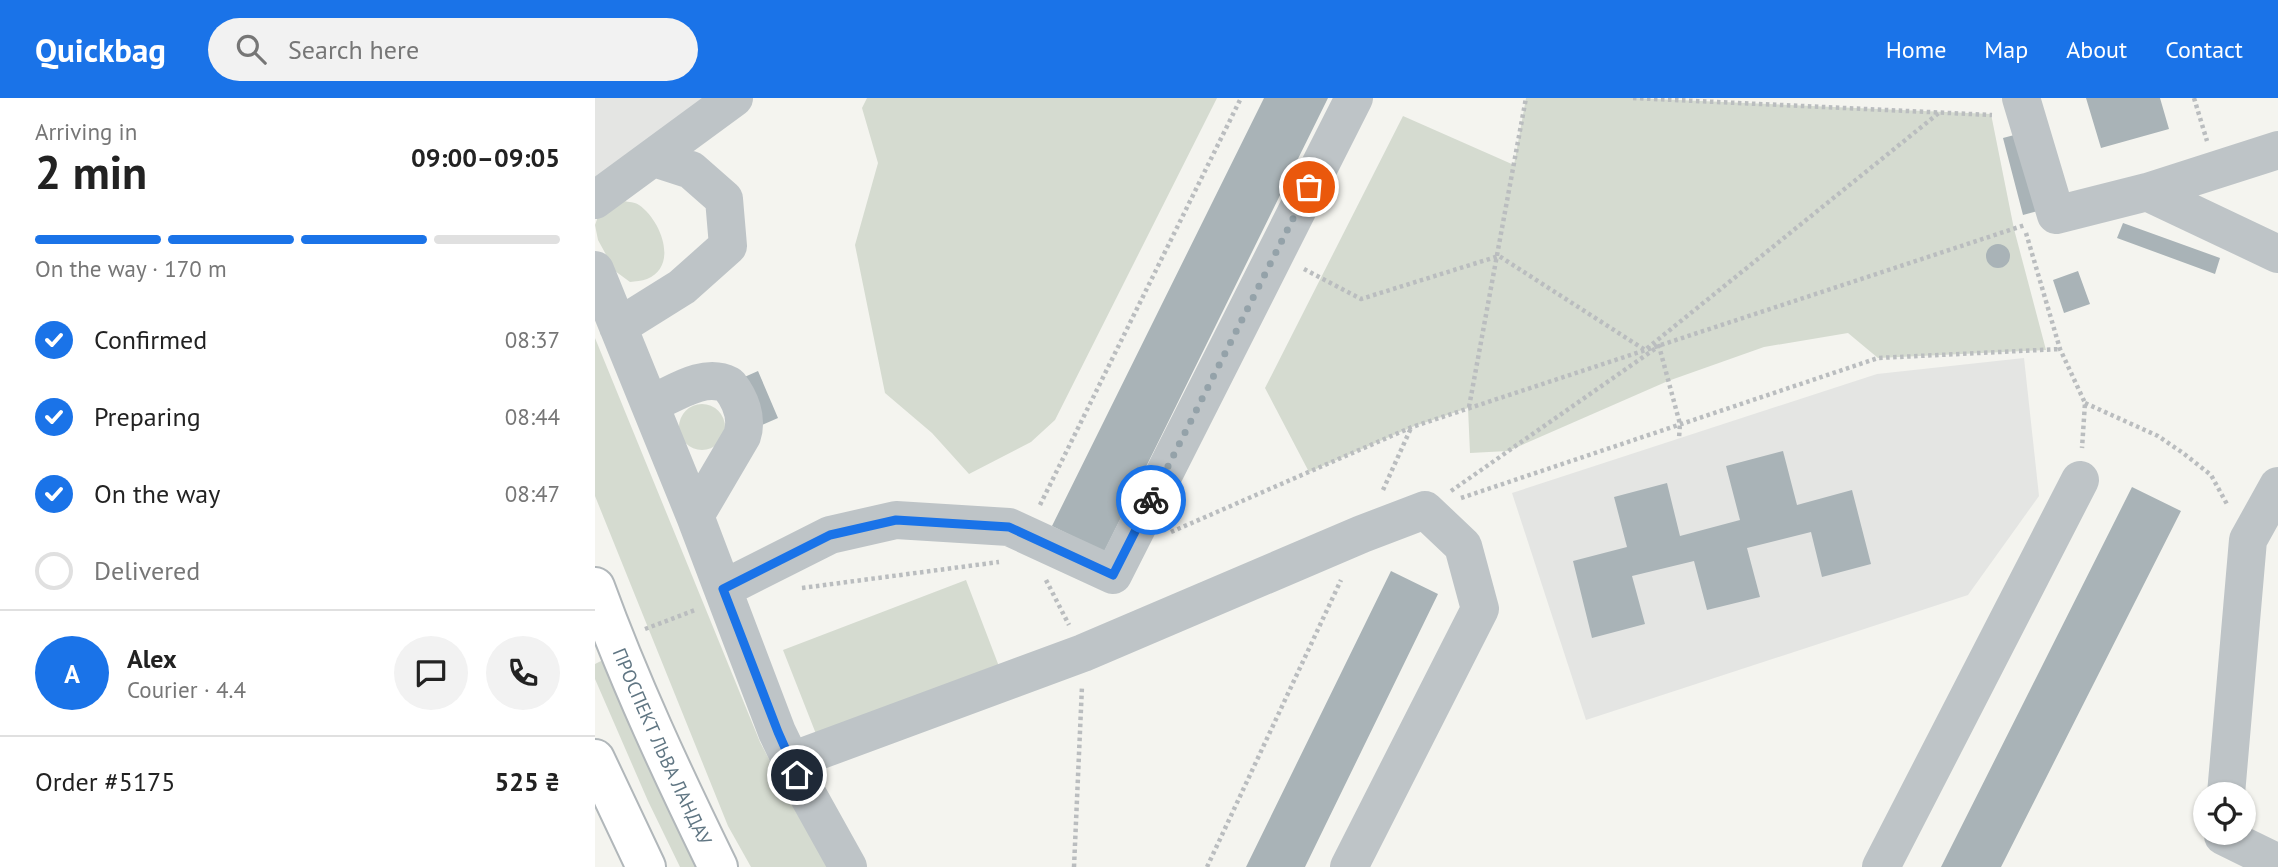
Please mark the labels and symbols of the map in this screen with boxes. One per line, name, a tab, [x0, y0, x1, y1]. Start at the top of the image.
pin	[1279, 157, 1339, 217]
courier	[1116, 465, 1186, 535]
street label: ПРОСПЕКТ ЛЬВА ЛАНДАУ	[608, 644, 718, 849]
pin	[767, 745, 827, 805]

